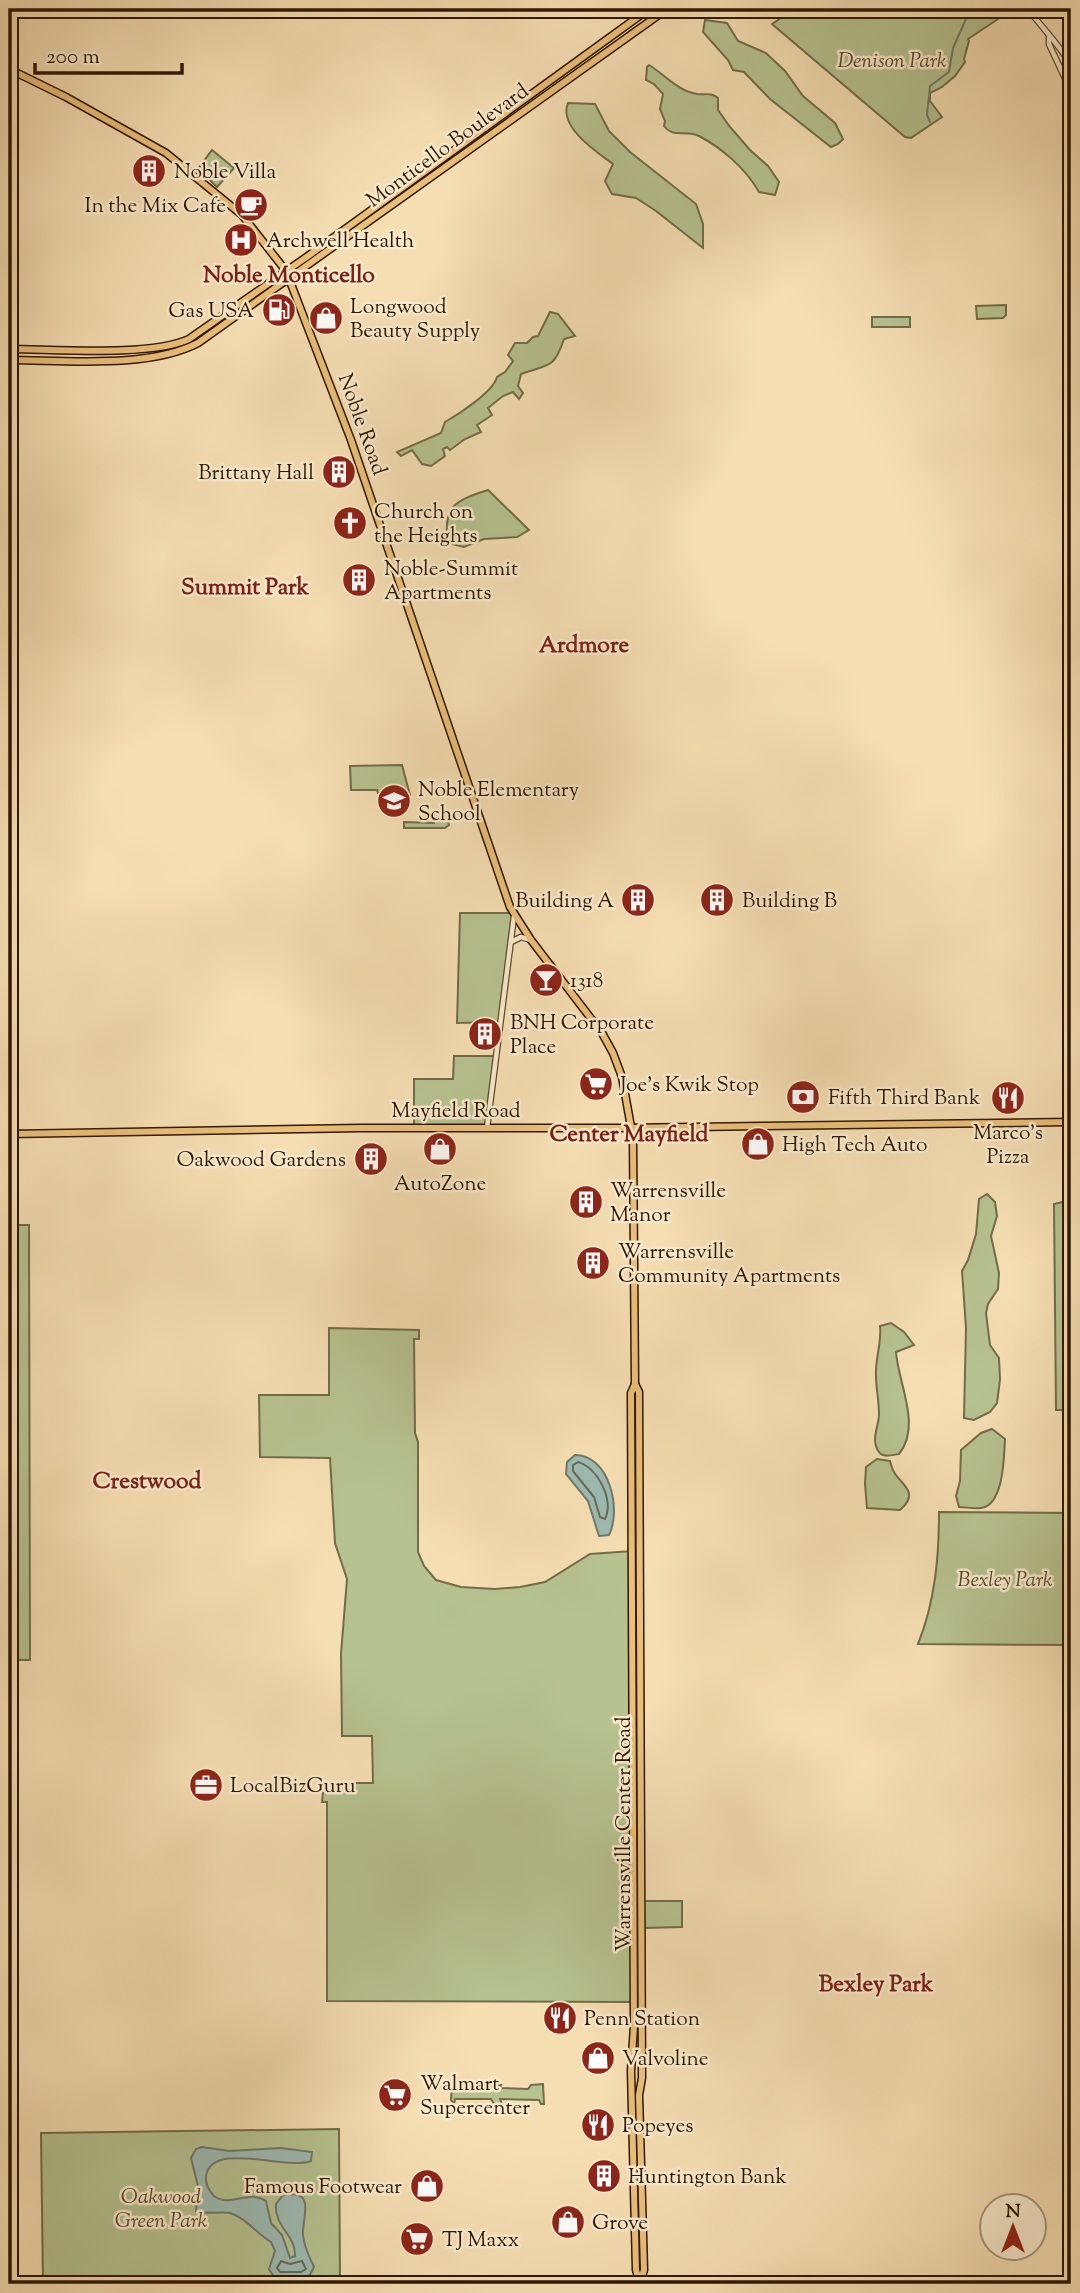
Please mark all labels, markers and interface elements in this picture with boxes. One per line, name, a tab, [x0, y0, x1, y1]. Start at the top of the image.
scale bar	[35, 32, 182, 76]
text: 200 m	[46, 43, 100, 73]
park label: Denison Park	[838, 47, 947, 77]
street label: Monticello Boulevard	[361, 77, 536, 216]
building icon: Noble Villa	[130, 152, 168, 190]
place label: Noble Villa	[174, 158, 276, 188]
cafe icon: In the Mix Cafe	[232, 186, 270, 224]
place label: In the Mix Cafe	[85, 192, 226, 222]
hospital icon: Archwell Health	[222, 221, 260, 259]
place label: Archwell Health	[266, 227, 414, 257]
district label: Noble Monticello	[203, 260, 375, 293]
fuel station icon: Gas USA	[260, 291, 298, 329]
place label: Longwood Beauty Supply	[350, 293, 481, 347]
place label: Gas USA	[168, 297, 254, 327]
shop icon: Longwood Beauty Supply	[307, 299, 345, 337]
street label: Noble Road	[329, 370, 393, 480]
building icon: Brittany Hall	[320, 453, 358, 491]
place label: Brittany Hall	[198, 459, 314, 489]
place label: Church on the Heights	[374, 498, 478, 552]
church icon: Church on the Heights	[331, 504, 369, 542]
place label: Noble-Summit Apartments	[384, 555, 518, 609]
building icon: Noble-Summit Apartments	[340, 561, 378, 599]
district label: Summit Park	[181, 572, 310, 605]
district label: Ardmore	[539, 630, 630, 663]
place label: Noble Elementary School	[418, 776, 580, 830]
school or university icon: Noble Elementary School	[375, 782, 413, 820]
building icon: Building A	[619, 881, 657, 919]
building icon: Building B	[698, 881, 736, 919]
place label: Building A	[515, 887, 614, 917]
place label: Building B	[742, 887, 837, 917]
bar icon: 1318	[527, 961, 565, 999]
place label: 1318	[570, 967, 603, 997]
place label: BNH Corporate Place	[510, 1009, 654, 1063]
building icon: BNH Corporate Place	[466, 1015, 504, 1053]
supermarket icon: Joe's Kwik Stop	[577, 1065, 615, 1103]
place label: Joe's Kwik Stop	[619, 1071, 759, 1101]
bank icon: Fifth Third Bank	[784, 1078, 822, 1116]
restaurant icon: Marco's Pizza	[989, 1079, 1027, 1117]
place label: Fifth Third Bank	[828, 1084, 981, 1114]
street label: Mayfield Road	[391, 1097, 521, 1127]
district label: Center Mayfield	[549, 1119, 709, 1152]
place label: Marco's Pizza	[973, 1119, 1043, 1173]
shop icon: High Tech Auto	[739, 1125, 777, 1163]
shop icon: AutoZone	[421, 1130, 459, 1168]
place label: High Tech Auto	[782, 1131, 928, 1161]
building icon: Oakwood Gardens	[352, 1140, 390, 1178]
place label: Oakwood Gardens	[176, 1146, 346, 1176]
place label: AutoZone	[394, 1170, 486, 1200]
place label: Warrensville Manor	[610, 1177, 726, 1231]
building icon: Warrensville Manor	[567, 1183, 605, 1221]
place label: Warrensville Community Apartments	[618, 1238, 840, 1292]
building icon: Warrensville Community Apartments	[574, 1244, 612, 1282]
district label: Crestwood	[92, 1466, 202, 1499]
park label: Bexley Park	[958, 1566, 1053, 1596]
street label: Warrensville Center Road	[610, 1716, 640, 1952]
office icon: LocalBizGuru	[187, 1766, 225, 1804]
place label: LocalBizGuru	[230, 1772, 356, 1802]
district label: Bexley Park	[819, 1969, 934, 2002]
restaurant icon: Penn Station	[541, 1999, 579, 2037]
place label: Penn Station	[584, 2005, 700, 2035]
shop icon: Valvoline	[579, 2039, 617, 2077]
place label: Valvoline	[622, 2045, 709, 2075]
place label: Walmart Supercenter	[420, 2070, 530, 2124]
supermarket icon: Walmart Supercenter	[376, 2076, 414, 2114]
restaurant icon: Popeyes	[579, 2106, 617, 2144]
place label: Popeyes	[622, 2112, 693, 2142]
building icon: Huntington Bank	[585, 2157, 623, 2195]
place label: Huntington Bank	[628, 2163, 787, 2193]
shop icon: Famous Footwear	[408, 2167, 446, 2205]
place label: Famous Footwear	[244, 2173, 402, 2203]
park label: Oakwood Green Park	[115, 2183, 208, 2237]
north arrow	[978, 2192, 1048, 2262]
text: N	[1005, 2199, 1021, 2226]
shop icon: Grove	[549, 2203, 587, 2241]
place label: Grove	[592, 2209, 648, 2239]
supermarket icon: TJ Maxx	[398, 2220, 436, 2258]
place label: TJ Maxx	[442, 2226, 519, 2256]

